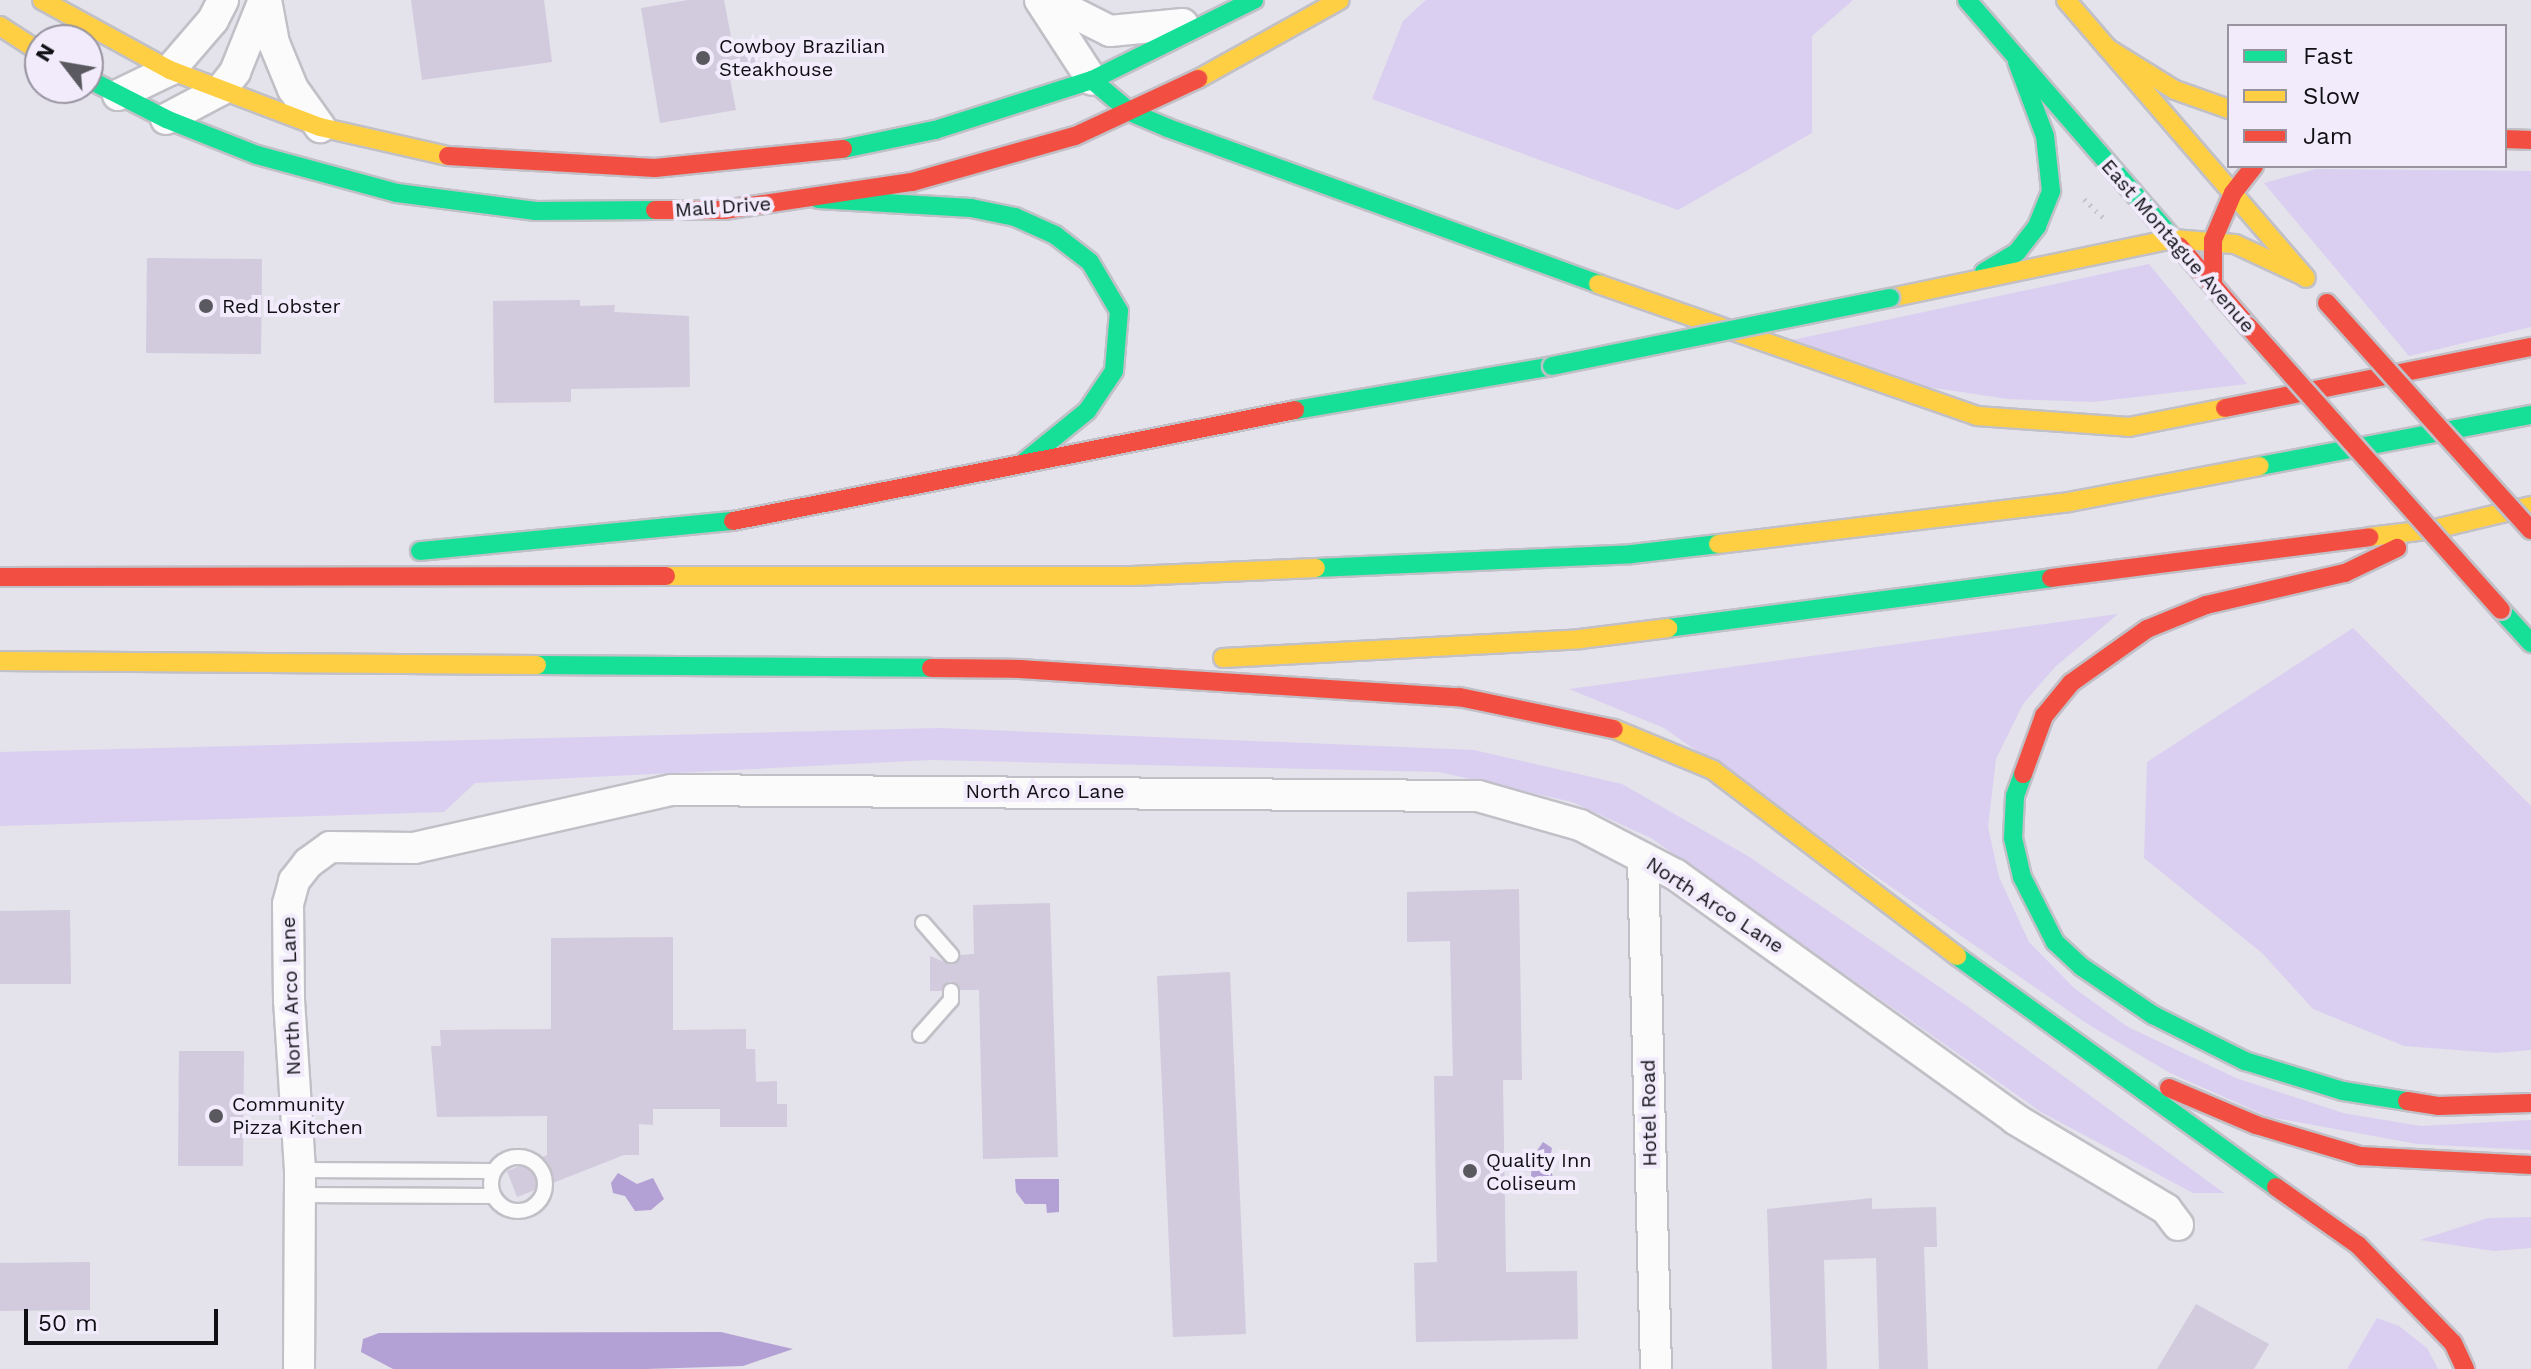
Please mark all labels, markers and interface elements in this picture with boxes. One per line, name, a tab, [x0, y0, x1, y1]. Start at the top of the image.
north arrow	[24, 24, 104, 104]
legend	[2227, 24, 2507, 168]
place label: Cowboy Brazilian Steakhouse	[719, 34, 886, 81]
text: N	[30, 39, 60, 66]
text: Fast	[2303, 42, 2353, 70]
marker: Cowboy Brazilian Steakhouse	[694, 49, 712, 67]
text: Slow	[2303, 82, 2360, 110]
text: Jam	[2303, 122, 2353, 150]
street label: East Montague Avenue	[2096, 154, 2260, 338]
street label: Mall Drive	[674, 192, 772, 222]
place label: Red Lobster	[222, 294, 341, 318]
marker: Red Lobster	[197, 297, 215, 315]
street label: North Arco Lane	[965, 779, 1125, 803]
street label: North Arco Lane	[1641, 851, 1789, 959]
street label: North Arco Lane	[276, 916, 306, 1076]
street label: Hotel Road	[1636, 1059, 1662, 1167]
place label: Community Pizza Kitchen	[232, 1092, 363, 1139]
marker: Community Pizza Kitchen	[207, 1107, 225, 1125]
place label: Quality Inn Coliseum	[1486, 1148, 1592, 1195]
marker: Quality Inn Coliseum	[1461, 1162, 1479, 1180]
scale bar	[28, 1293, 222, 1343]
text: 50 m	[38, 1309, 98, 1337]

